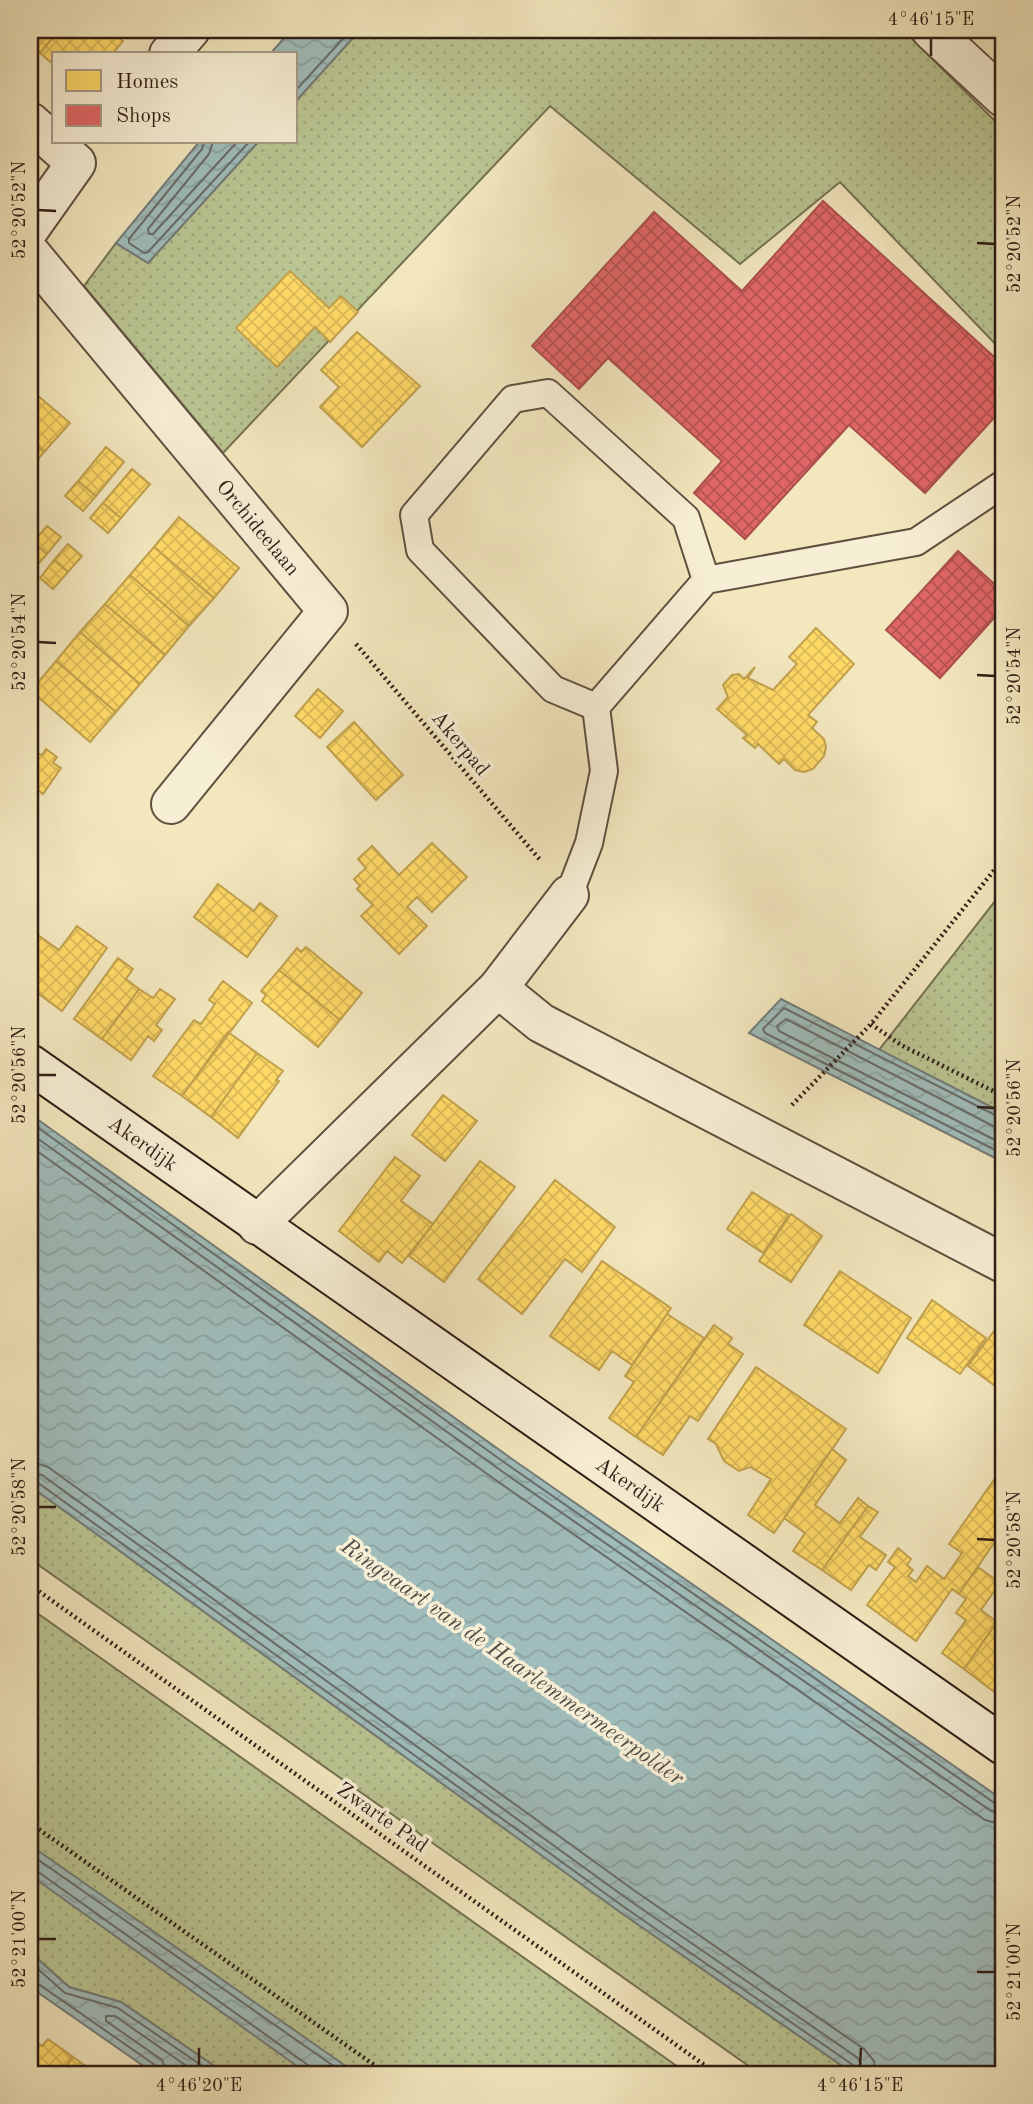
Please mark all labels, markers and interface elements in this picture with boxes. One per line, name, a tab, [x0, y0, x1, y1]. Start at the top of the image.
text: 4°46'15"E	[888, 11, 974, 29]
legend	[52, 52, 298, 144]
text: Homes	[116, 72, 178, 93]
text: Shops	[116, 106, 171, 127]
text: 52°20'52"N	[11, 161, 29, 259]
text: 52°20'52"N	[1006, 195, 1024, 293]
street label: Orchideelaan	[212, 476, 303, 580]
text: 52°20'54"N	[11, 593, 29, 691]
text: 52°20'54"N	[1006, 627, 1024, 725]
street label: Akerpad	[427, 708, 493, 780]
text: 52°20'56"N	[11, 1026, 29, 1124]
text: 52°20'56"N	[1006, 1059, 1024, 1157]
street label: Akerdijk	[104, 1113, 181, 1176]
street label: Akerdijk	[591, 1454, 668, 1517]
text: 52°20'58"N	[11, 1458, 29, 1556]
text: 52°20'58"N	[1006, 1491, 1024, 1589]
water label: Ringvaart van de Haarlemmermeerpolder	[335, 1534, 689, 1791]
street label: Zwarte Pad	[333, 1779, 432, 1857]
text: 52°21'00"N	[11, 1890, 29, 1988]
text: 52°21'00"N	[1006, 1923, 1024, 2021]
text: 4°46'20"E	[156, 2077, 242, 2095]
text: 4°46'15"E	[817, 2077, 903, 2095]

